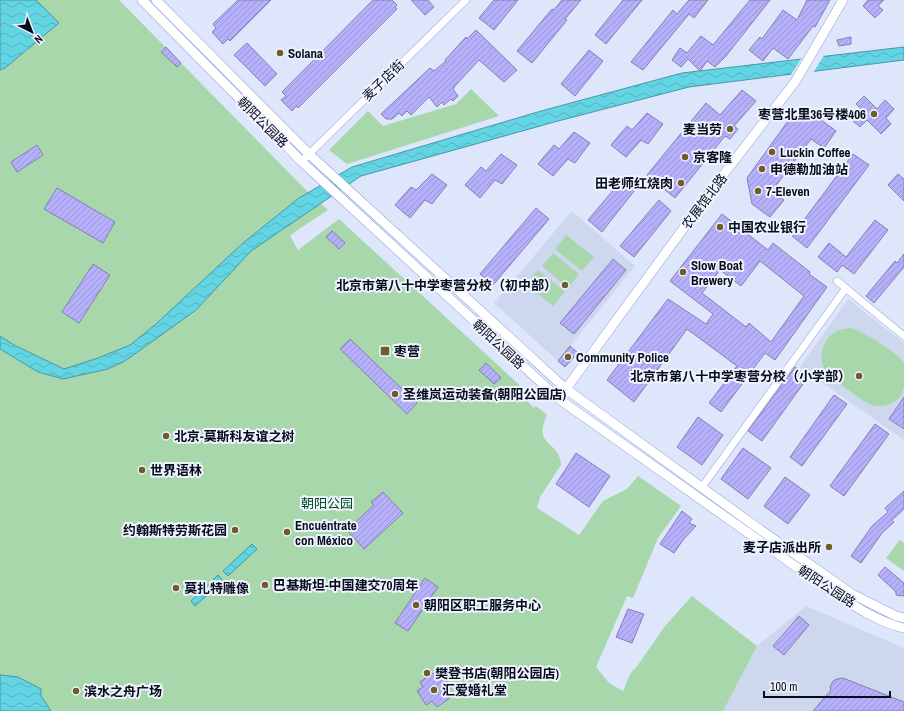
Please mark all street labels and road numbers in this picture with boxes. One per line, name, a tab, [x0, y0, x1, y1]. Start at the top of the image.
street label: 麦子店街	[359, 56, 408, 105]
street label: 朝阳公园路	[234, 93, 292, 151]
street label: 农展馆北路	[678, 170, 731, 232]
street label: 朝阳公园路	[469, 316, 528, 373]
street label: 朝阳公园路	[795, 562, 859, 611]

